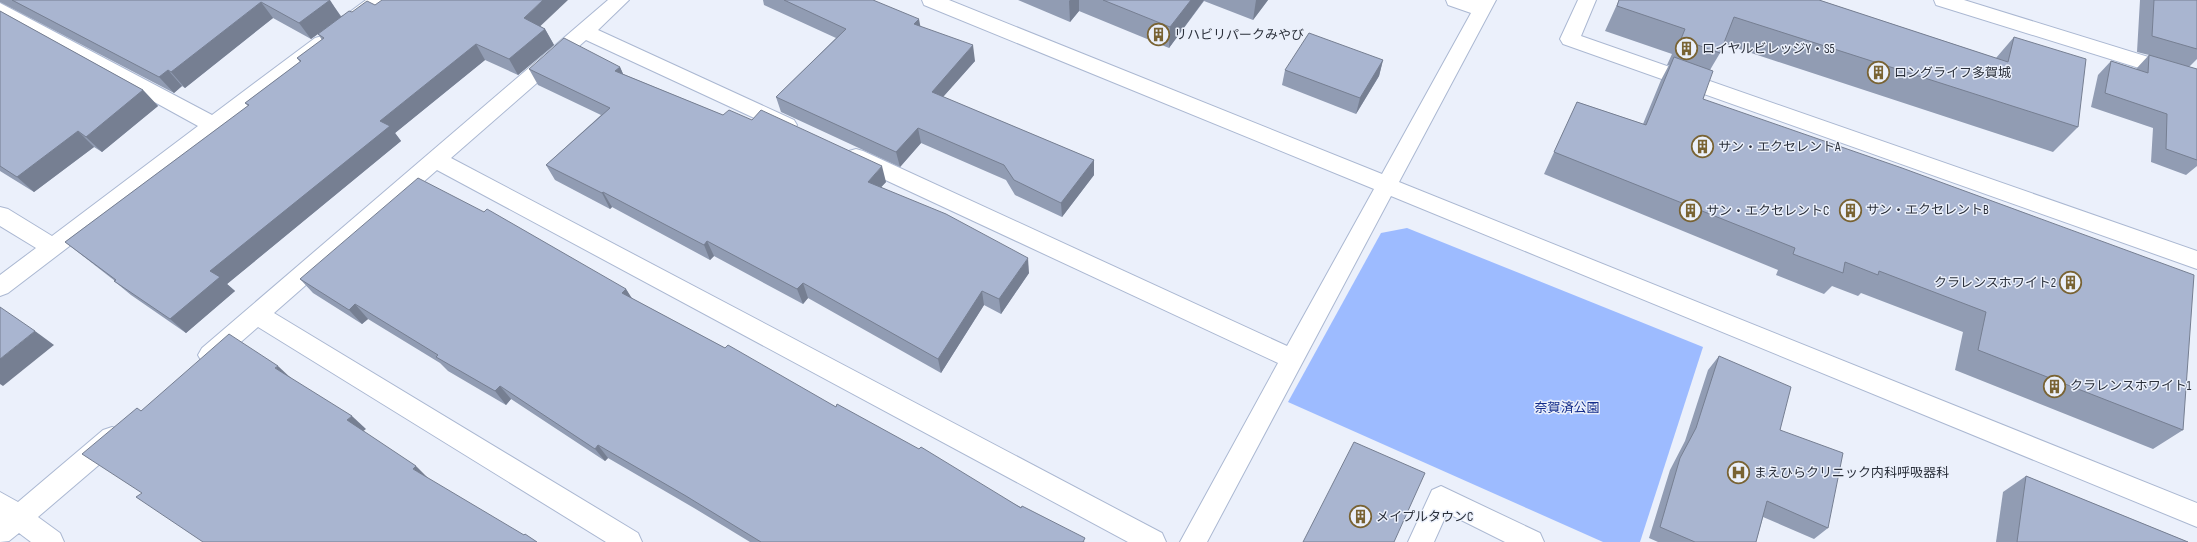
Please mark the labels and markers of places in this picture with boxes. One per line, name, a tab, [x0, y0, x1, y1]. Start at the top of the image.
building icon: リハビリパークみやび	[1145, 22, 1171, 48]
place label: リハビリパークみやび	[1174, 27, 1304, 43]
building icon: ロイヤルビレッジY・S5	[1674, 36, 1700, 62]
place label: ロイヤルビレッジY・S5	[1702, 41, 1835, 57]
building icon: ロングライフ多賀城	[1865, 60, 1891, 86]
place label: ロングライフ多賀城	[1894, 65, 2011, 81]
building icon: サン・エクセレントA	[1690, 134, 1716, 160]
place label: サン・エクセレントA	[1718, 139, 1841, 155]
building icon: サン・エクセレントB	[1837, 197, 1863, 223]
building icon: サン・エクセレントC	[1677, 198, 1703, 224]
place label: サン・エクセレントB	[1866, 202, 1989, 218]
place label: サン・エクセレントC	[1706, 203, 1829, 219]
building icon: クラレンスホワイト2	[2058, 270, 2084, 296]
place label: クラレンスホワイト2	[1934, 275, 2056, 291]
building icon: クラレンスホワイト1	[2041, 373, 2067, 399]
place label: クラレンスホワイト1	[2070, 378, 2192, 394]
hospital icon: まえひらクリニック内科呼吸器科	[1726, 460, 1752, 486]
place label: まえひらクリニック内科呼吸器科	[1754, 465, 1949, 481]
building icon: メイプルタウンC	[1348, 504, 1374, 530]
place label: メイプルタウンC	[1376, 509, 1473, 525]

